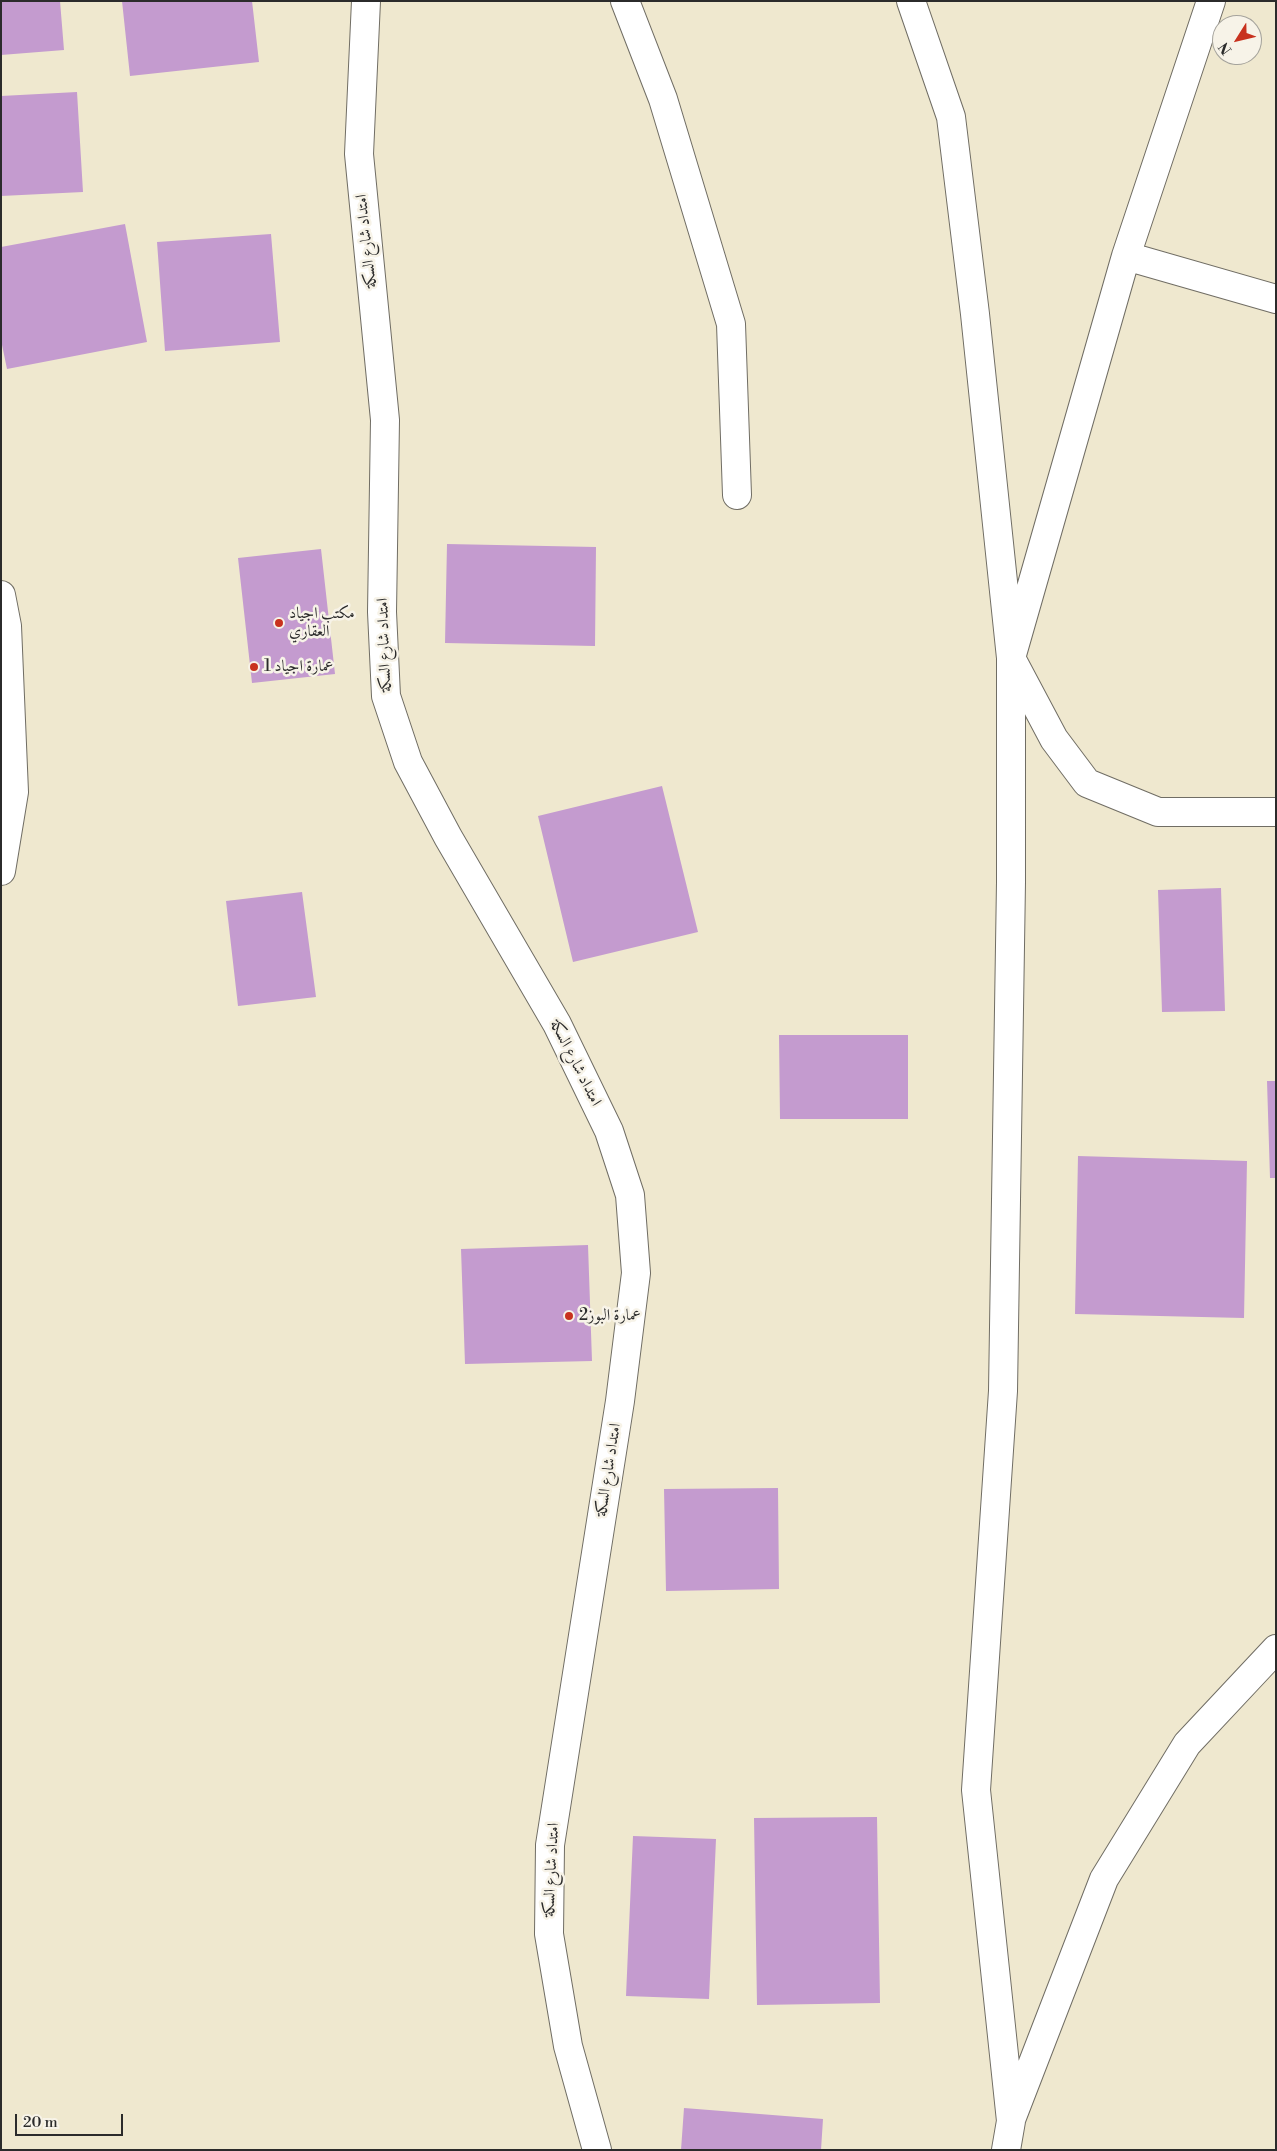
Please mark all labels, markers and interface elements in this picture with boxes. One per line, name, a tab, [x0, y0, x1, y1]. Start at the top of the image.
north arrow	[1212, 15, 1262, 65]
text: N	[1215, 38, 1236, 58]
street label: امتداد شارع السكة	[353, 193, 381, 289]
street label: امتداد شارع السكة	[374, 598, 396, 692]
place label: مكتب اجياد العقاري	[289, 604, 355, 642]
marker: مكتب اجياد العقاري	[273, 617, 285, 629]
place label: عمارة اجياد 1	[264, 657, 333, 677]
marker: عمارة اجياد 1	[248, 661, 260, 673]
street label: امتداد شارع السكة	[545, 1017, 605, 1109]
place label: عمارة البوز2	[579, 1306, 641, 1326]
marker: عمارة البوز2	[563, 1310, 575, 1322]
street label: امتداد شارع السكة	[592, 1422, 626, 1518]
street label: امتداد شارع السكة	[540, 1822, 564, 1918]
scale bar	[18, 2104, 125, 2136]
text: 20 m	[23, 2113, 58, 2132]

